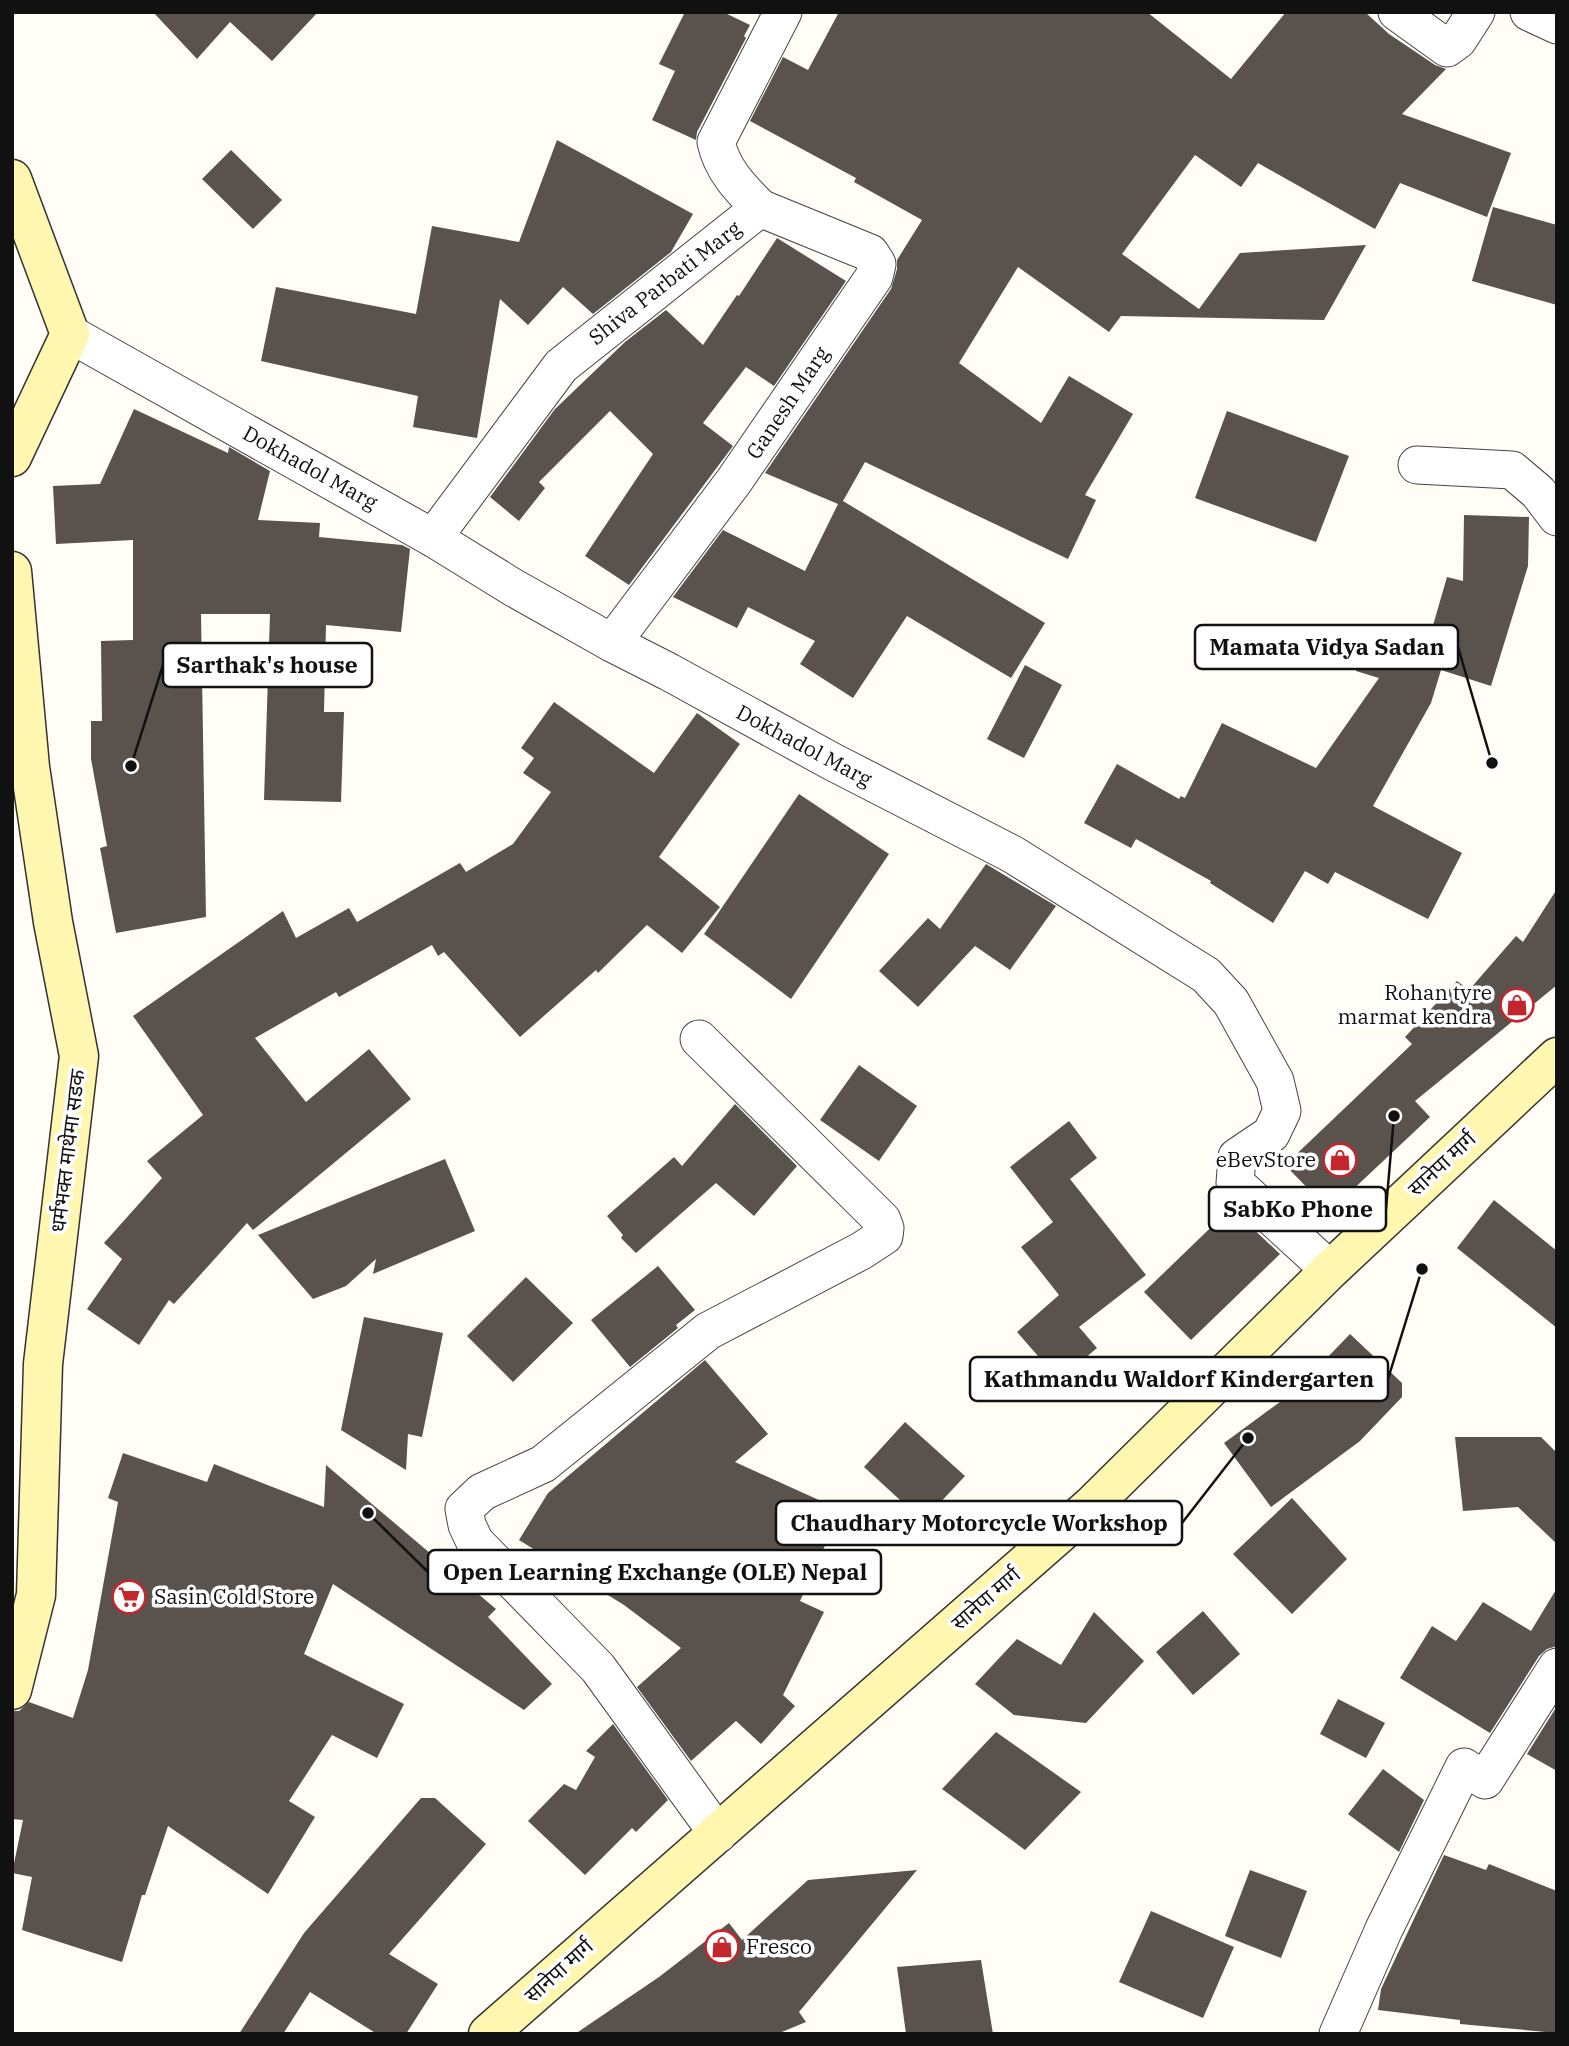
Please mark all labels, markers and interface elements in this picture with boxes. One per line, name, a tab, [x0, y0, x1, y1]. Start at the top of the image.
street label: Shiva Parbati Marg	[582, 213, 747, 351]
street label: Ganesh Marg	[739, 340, 836, 464]
street label: Dokhadol Marg	[238, 419, 383, 516]
callout: Mamata Vidya Sadan	[1195, 625, 1458, 669]
text: Mamata Vidya Sadan	[1209, 631, 1445, 661]
callout: Sarthak's house	[163, 643, 372, 687]
text: Sarthak's house	[176, 649, 358, 679]
street label: Dokhadol Marg	[732, 698, 878, 793]
place label: Rohan tyre marmat kendra	[1338, 978, 1492, 1030]
shop icon: Rohan tyre marmat kendra	[1498, 986, 1536, 1024]
street label: धर्मभक्त माथेमा सडक	[43, 1067, 91, 1234]
street label: सानेपा मार्ग	[1401, 1124, 1482, 1202]
shop icon: eBevStore	[1321, 1141, 1359, 1179]
place label: eBevStore	[1216, 1145, 1316, 1173]
callout: SabKo Phone	[1209, 1187, 1386, 1231]
text: SabKo Phone	[1223, 1193, 1373, 1223]
callout: Kathmandu Waldorf Kindergarten	[970, 1357, 1388, 1401]
text: Kathmandu Waldorf Kindergarten	[984, 1363, 1374, 1393]
callout: Chaudhary Motorcycle Workshop	[776, 1501, 1182, 1545]
text: Chaudhary Motorcycle Workshop	[790, 1507, 1168, 1537]
callout: Open Learning Exchange (OLE) Nepal	[428, 1550, 881, 1594]
text: Open Learning Exchange (OLE) Nepal	[443, 1556, 867, 1586]
street label: सानेपा मार्ग	[945, 1560, 1027, 1636]
supermarket icon: Sasin Cold Store	[110, 1578, 148, 1616]
place label: Sasin Cold Store	[154, 1582, 314, 1610]
shop icon: Fresco	[703, 1928, 741, 1966]
street label: सानेपा मार्ग	[518, 1931, 600, 2009]
place label: Fresco	[746, 1932, 812, 1960]

